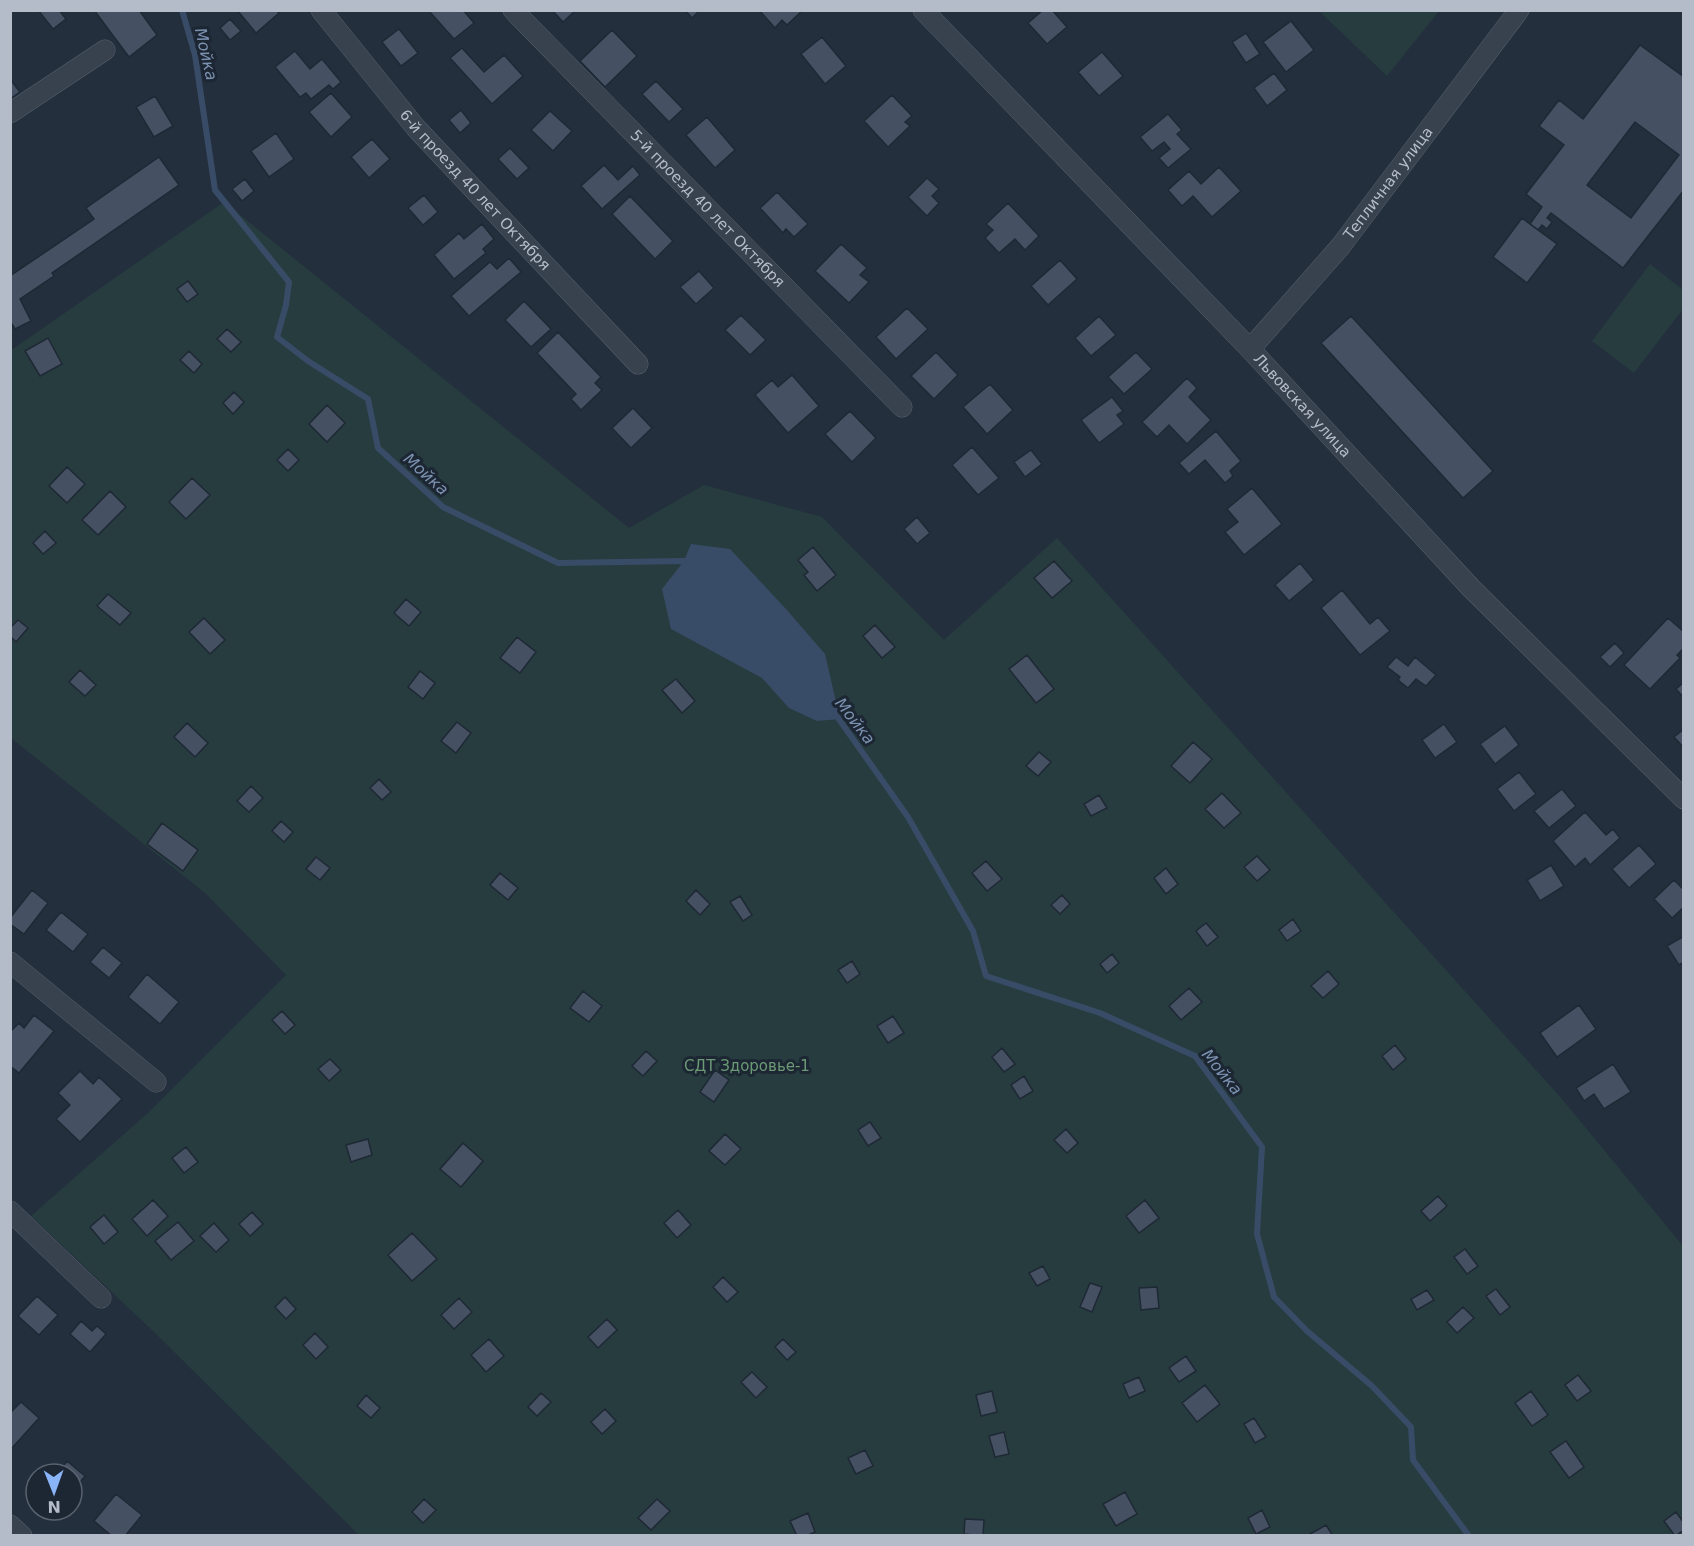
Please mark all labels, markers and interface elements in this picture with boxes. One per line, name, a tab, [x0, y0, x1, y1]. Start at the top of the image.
water label: Мойка	[191, 26, 221, 82]
street label: 6-й проезд 40 лет Октября	[396, 106, 554, 274]
street label: Тепличная улица	[1339, 123, 1437, 244]
street label: 5-й проезд 40 лет Октября	[627, 126, 789, 291]
street label: Львовская улица	[1250, 350, 1355, 461]
water label: Мойка	[400, 449, 452, 499]
water label: Мойка	[831, 694, 879, 748]
water label: Мойка	[1198, 1045, 1246, 1099]
park label: СДТ Здоровье-1	[684, 1057, 810, 1075]
north arrow	[24, 1462, 84, 1522]
text: N	[47, 1497, 61, 1516]

